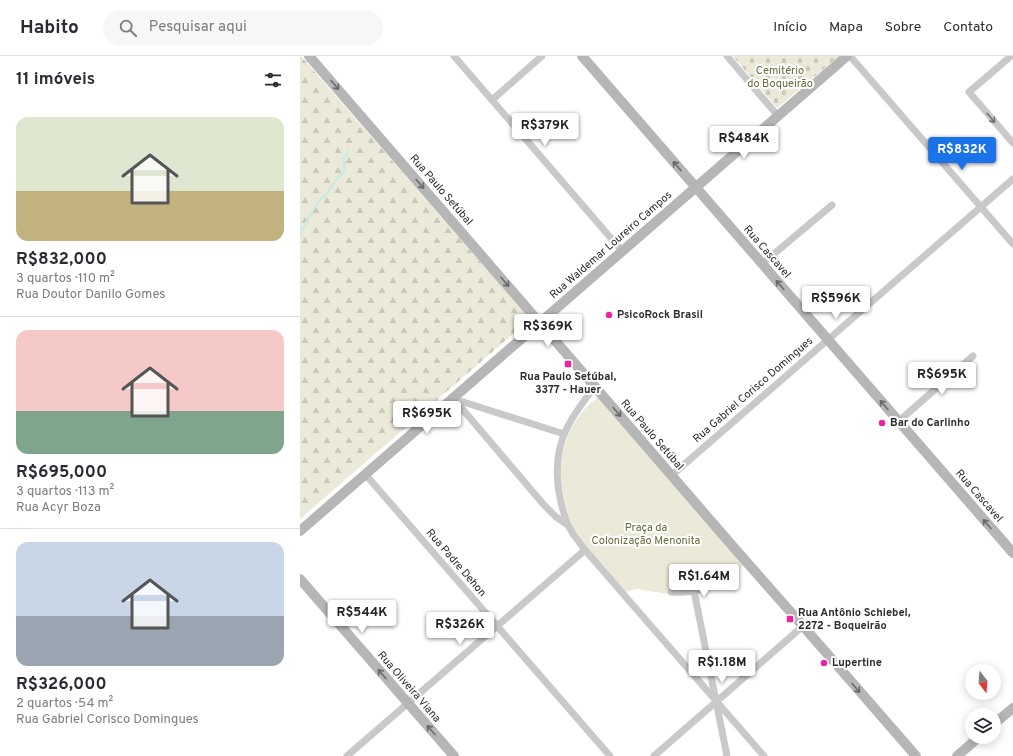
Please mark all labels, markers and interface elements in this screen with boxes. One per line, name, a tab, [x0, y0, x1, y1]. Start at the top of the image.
search box	[103, 10, 383, 46]
text: Habito	[20, 16, 79, 40]
icon: search	[117, 17, 139, 39]
text: Pesquisar aqui	[149, 18, 247, 37]
text: Início	[773, 19, 807, 36]
text: Mapa	[829, 19, 863, 36]
text: Sobre	[885, 19, 921, 36]
text: Contato	[943, 19, 993, 36]
park label: Cemitério do Boqueirão	[747, 64, 813, 91]
text: 11 imóveis	[16, 69, 95, 91]
icon: filters	[262, 69, 284, 91]
one-way arrow	[330, 80, 339, 91]
pin: R$379K	[512, 113, 578, 147]
one-way arrow	[986, 113, 996, 123]
text: R$379K	[521, 118, 569, 134]
pin: R$484K	[711, 126, 777, 160]
text: R$484K	[719, 131, 769, 147]
pin: R$832K	[929, 137, 995, 171]
text: R$832K	[937, 142, 987, 158]
icon: home	[114, 143, 186, 215]
street label: Rua Paulo Setúbal	[406, 152, 476, 228]
one-way arrow	[672, 161, 682, 171]
one-way arrow	[415, 178, 424, 189]
street label: Rua Waldemar Loureiro Campos	[547, 188, 675, 302]
street label: Rua Cascavel	[740, 223, 794, 281]
text: R$832,000	[16, 249, 107, 271]
text: 3 quartos · 110 m²	[16, 271, 115, 287]
one-way arrow	[500, 277, 509, 287]
one-way arrow	[776, 280, 785, 291]
pin: R$596K	[803, 286, 869, 320]
text: Rua Doutor Danilo Gomes	[16, 287, 165, 303]
text: R$596K	[811, 291, 861, 307]
place label: PsicoRock Brasil	[617, 308, 703, 322]
marker: PsicoRock Brasil	[604, 310, 614, 320]
pin: R$369K	[515, 314, 581, 348]
text: R$369K	[523, 319, 573, 335]
street label: Rua Gabriel Corisco Domingues	[690, 334, 816, 446]
icon: home	[114, 356, 186, 428]
marker: Rua Paulo Setúbal, 3377 - Hauer	[563, 359, 573, 369]
pin: R$695K	[909, 362, 975, 396]
text: R$695K	[917, 367, 967, 383]
place label: Rua Paulo Setúbal, 3377 - Hauer	[520, 370, 616, 397]
street label: Rua Paulo Setúbal	[617, 397, 687, 473]
one-way arrow	[880, 400, 889, 410]
pin: R$695K	[394, 401, 460, 435]
text: R$695K	[402, 406, 452, 422]
one-way arrow	[613, 407, 622, 417]
place label: Bar do Carlinho	[890, 416, 970, 430]
marker: Bar do Carlinho	[877, 418, 887, 428]
text: R$695,000	[16, 462, 107, 484]
street label: Rua Cascavel	[952, 467, 1006, 525]
text: 3 quartos · 113 m²	[16, 484, 114, 500]
text: Rua Acyr Boza	[16, 500, 101, 516]
one-way arrow	[983, 519, 992, 529]
park label: Praça da Colonização Menonita	[592, 521, 701, 548]
street label: Rua Padre Dehon	[423, 526, 489, 600]
pin: R$1.64M	[667, 564, 741, 598]
icon: home	[114, 568, 186, 640]
text: R$1.64M	[678, 569, 730, 585]
pin: R$544K	[329, 600, 395, 634]
text: R$544K	[337, 605, 387, 621]
place label: Rua Antônio Schiebel, 2272 - Boqueirão	[798, 606, 911, 633]
pin: R$326K	[427, 612, 493, 646]
marker: Rua Antônio Schiebel, 2272 - Boqueirão	[785, 614, 795, 624]
text: R$326K	[435, 617, 485, 633]
street label: Rua Oliveira Viana	[374, 649, 444, 726]
pin: R$1.18M	[685, 650, 759, 684]
text: R$1.18M	[697, 655, 747, 671]
place label: Lupertine	[832, 656, 882, 670]
marker: Lupertine	[819, 658, 829, 668]
north arrow	[965, 664, 1001, 700]
map controls	[965, 664, 1001, 744]
one-way arrow	[378, 669, 387, 679]
text: R$326,000	[16, 674, 107, 696]
one-way arrow	[852, 682, 861, 693]
text: 2 quartos · 54 m²	[16, 696, 113, 712]
button: layers	[965, 708, 1001, 744]
text: Rua Gabriel Corisco Domingues	[16, 712, 199, 728]
one-way arrow	[426, 724, 435, 735]

